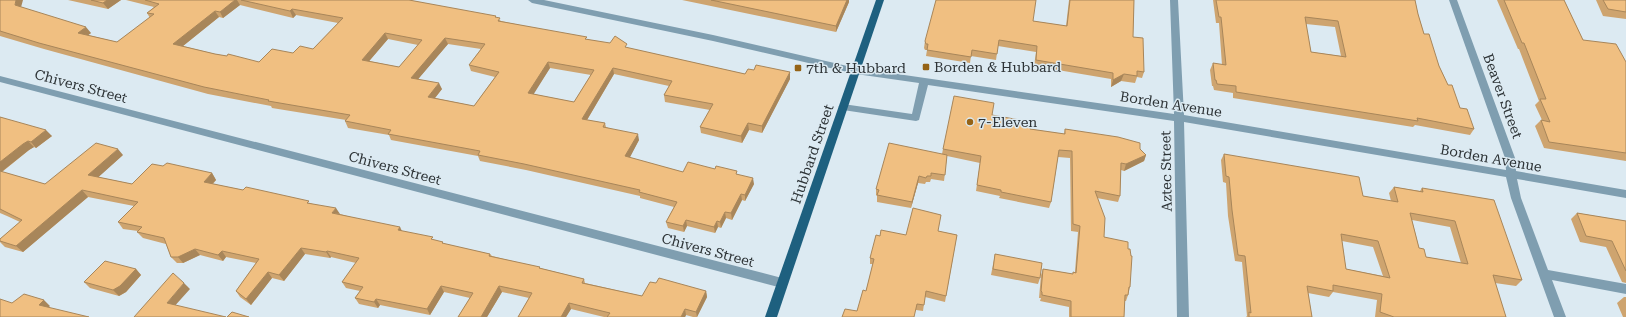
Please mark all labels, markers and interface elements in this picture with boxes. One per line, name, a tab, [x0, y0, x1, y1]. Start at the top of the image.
street label: Beaver Street	[1480, 51, 1526, 141]
place label: Borden & Hubbard	[934, 59, 1061, 75]
place label: 7th & Hubbard	[806, 60, 906, 76]
marker: Borden & Hubbard	[921, 62, 931, 72]
marker: 7th & Hubbard	[793, 63, 803, 73]
street label: Chivers Street	[33, 66, 129, 106]
street label: Borden Avenue	[1119, 88, 1223, 120]
street label: Hubbard Street	[787, 102, 837, 206]
place label: 7-Eleven	[978, 114, 1037, 130]
marker: 7-Eleven	[965, 117, 975, 127]
street label: Aztec Street	[1157, 130, 1175, 212]
street label: Borden Avenue	[1439, 141, 1543, 175]
street label: Chivers Street	[347, 148, 443, 188]
street label: Chivers Street	[660, 230, 756, 270]

